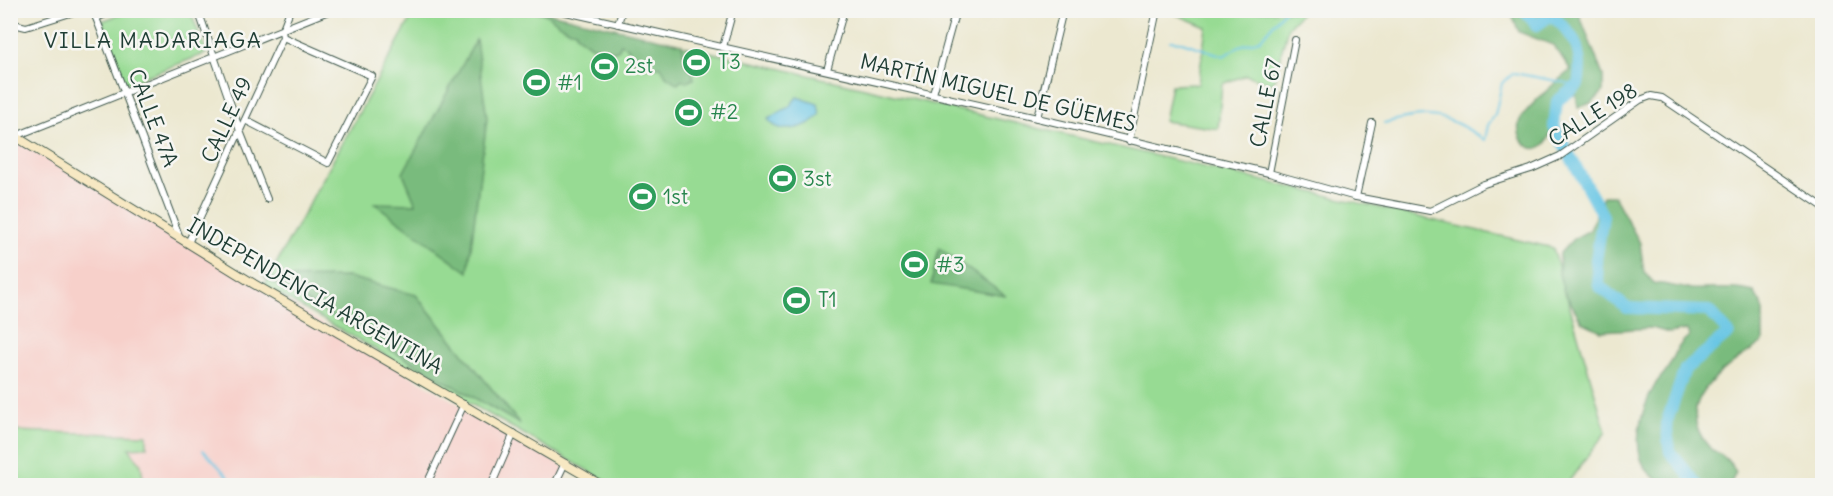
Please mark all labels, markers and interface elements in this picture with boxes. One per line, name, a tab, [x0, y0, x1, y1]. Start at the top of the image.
district label: VILLA MADARIAGA	[44, 26, 262, 54]
sports icon: T3	[681, 46, 713, 78]
place label: T3	[718, 48, 741, 75]
street label: MARTÍN MIGUEL DE GÜEMES	[858, 48, 1139, 137]
sports icon: 2st	[588, 50, 620, 82]
place label: 2st	[625, 52, 653, 79]
street label: CALLE 67	[1244, 56, 1287, 150]
street label: CALLE 47A	[122, 65, 184, 171]
sports icon: #1	[520, 67, 552, 99]
place label: #1	[557, 69, 582, 96]
street label: CALLE 49	[195, 73, 258, 167]
street label: CALLE 198	[1543, 77, 1642, 153]
sports icon: #2	[673, 96, 705, 128]
place label: #2	[710, 98, 738, 125]
sports icon: 3st	[766, 163, 798, 195]
place label: 3st	[803, 165, 832, 192]
sports icon: 1st	[626, 181, 658, 213]
place label: 1st	[663, 183, 688, 210]
street label: INDEPENDENCIA ARGENTINA	[183, 211, 448, 380]
sports icon: #3	[899, 249, 931, 281]
place label: #3	[936, 251, 965, 278]
sports icon: T1	[781, 284, 813, 316]
place label: T1	[818, 286, 837, 313]

